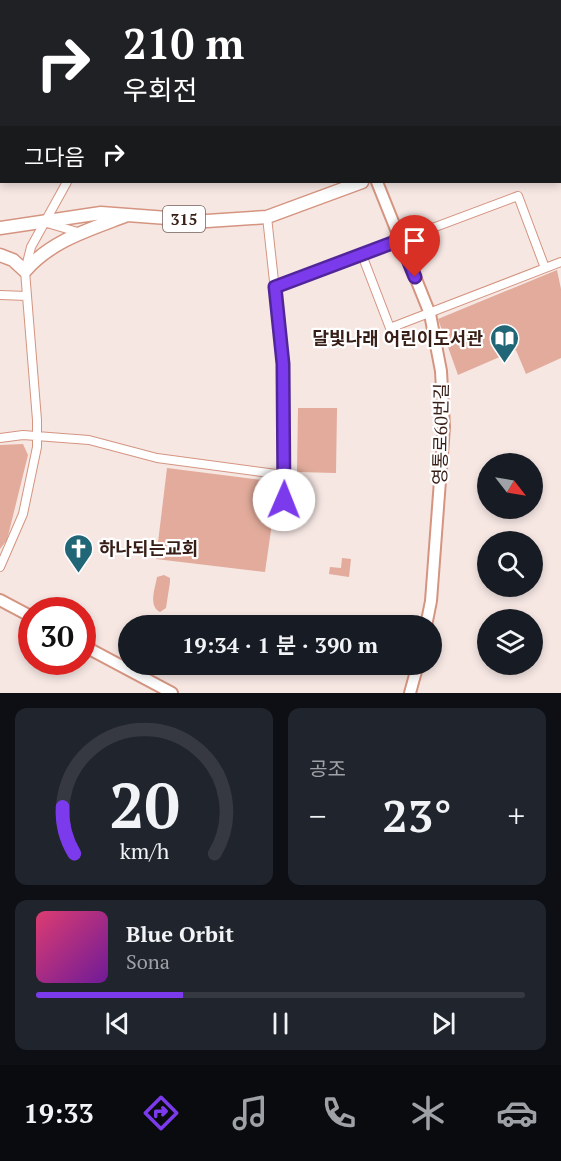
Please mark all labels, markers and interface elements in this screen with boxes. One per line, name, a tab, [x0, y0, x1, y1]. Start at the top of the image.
text: 210 m	[123, 15, 244, 71]
icon: right	[24, 24, 102, 102]
text: 우회전	[123, 72, 198, 108]
icon: right	[97, 138, 130, 171]
text: 그다음	[24, 142, 85, 171]
road number: 315	[163, 206, 205, 232]
pin	[389, 215, 440, 277]
icon: arrive	[398, 224, 431, 257]
library icon: 달빛나래 어린이도서관	[488, 322, 520, 364]
place label: 달빛나래 어린이도서관	[313, 326, 483, 350]
street label: 영통로60번길	[427, 383, 453, 485]
north arrow	[477, 453, 543, 519]
map controls	[477, 453, 543, 675]
position arrow	[252, 468, 316, 532]
button: search	[477, 531, 543, 597]
church icon: 하나되는교회	[62, 532, 94, 574]
place label: 하나되는교회	[99, 536, 198, 560]
speed limit sign: 30	[18, 597, 96, 675]
button: layers	[477, 609, 543, 675]
text: 19:34 · 1 분 · 390 m	[182, 630, 378, 659]
text: 공조	[309, 755, 346, 782]
text: 20	[109, 763, 179, 846]
text: 23°	[382, 785, 452, 845]
text: −	[309, 794, 327, 837]
text: +	[507, 794, 525, 837]
text: km/h	[119, 837, 169, 865]
text: Blue Orbit	[126, 919, 234, 948]
text: Sona	[126, 948, 170, 975]
icon: previous	[101, 1007, 134, 1040]
icon: pause	[264, 1007, 297, 1040]
icon: next	[427, 1007, 460, 1040]
icon: directions	[140, 1092, 182, 1134]
icon: music	[229, 1092, 271, 1134]
icon: phone	[318, 1092, 360, 1134]
icon: climate	[407, 1092, 449, 1134]
icon: car	[496, 1092, 538, 1134]
text: 19:33	[23, 1095, 94, 1131]

